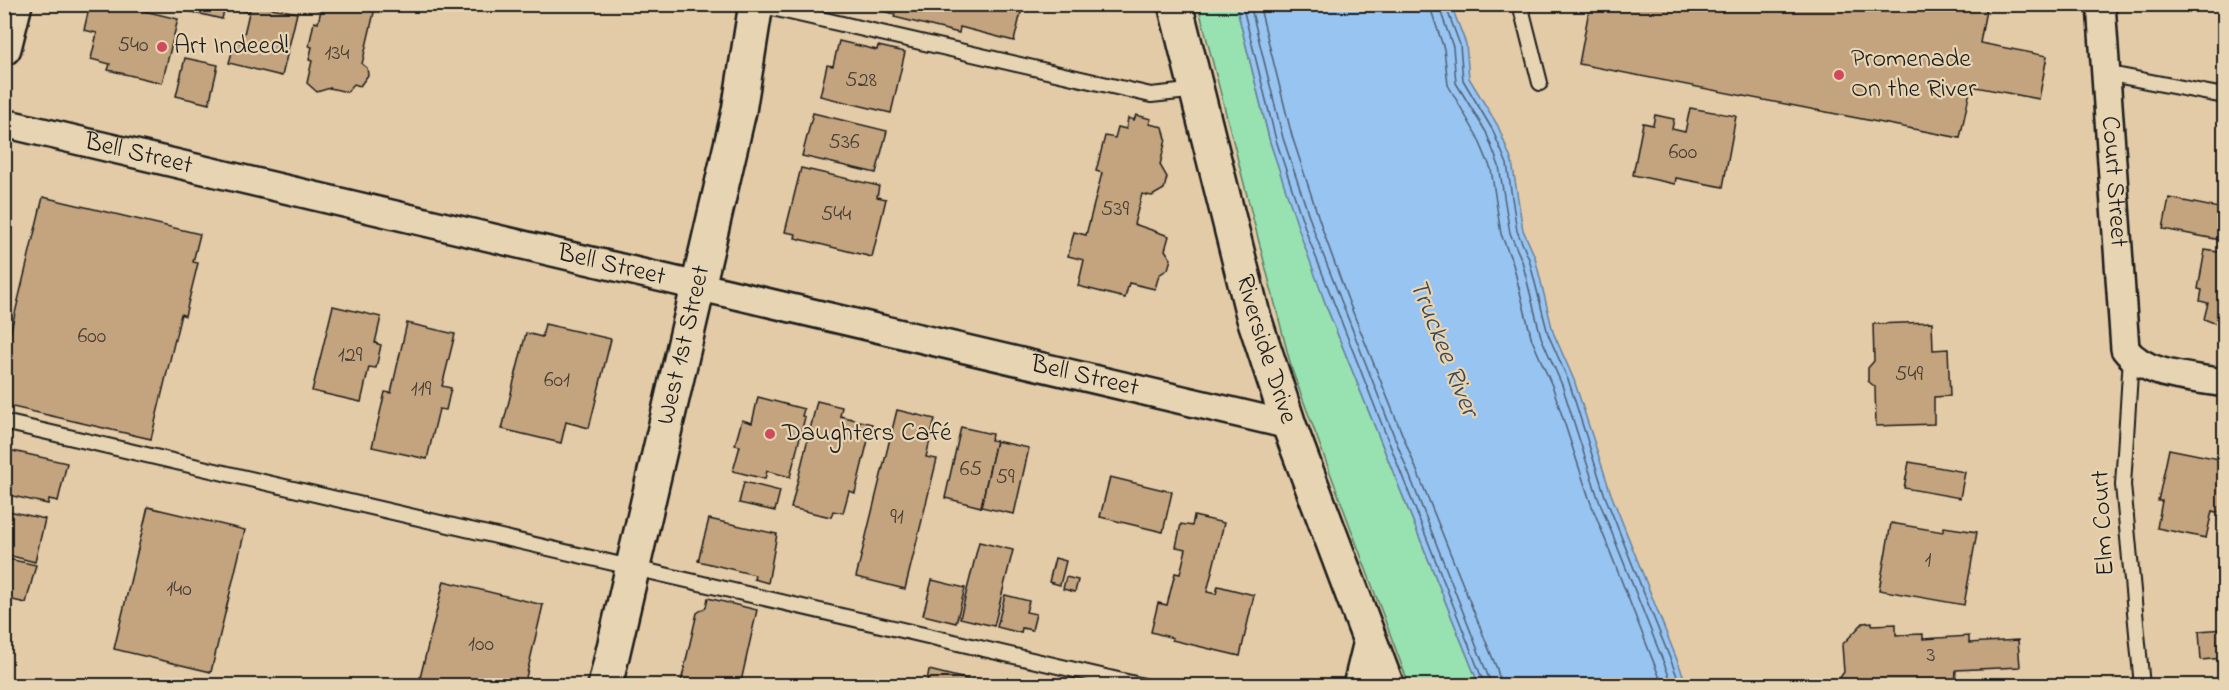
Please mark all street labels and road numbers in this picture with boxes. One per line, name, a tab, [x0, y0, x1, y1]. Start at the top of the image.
street label: Court Street	[2090, 115, 2137, 249]
street label: Bell Street	[79, 123, 196, 186]
street label: Bell Street	[553, 234, 670, 297]
street label: West 1st Street	[647, 261, 721, 429]
street label: Riverside Drive	[1225, 271, 1307, 429]
street label: Bell Street	[1026, 346, 1143, 408]
street label: Elm Court	[2082, 469, 2126, 577]

